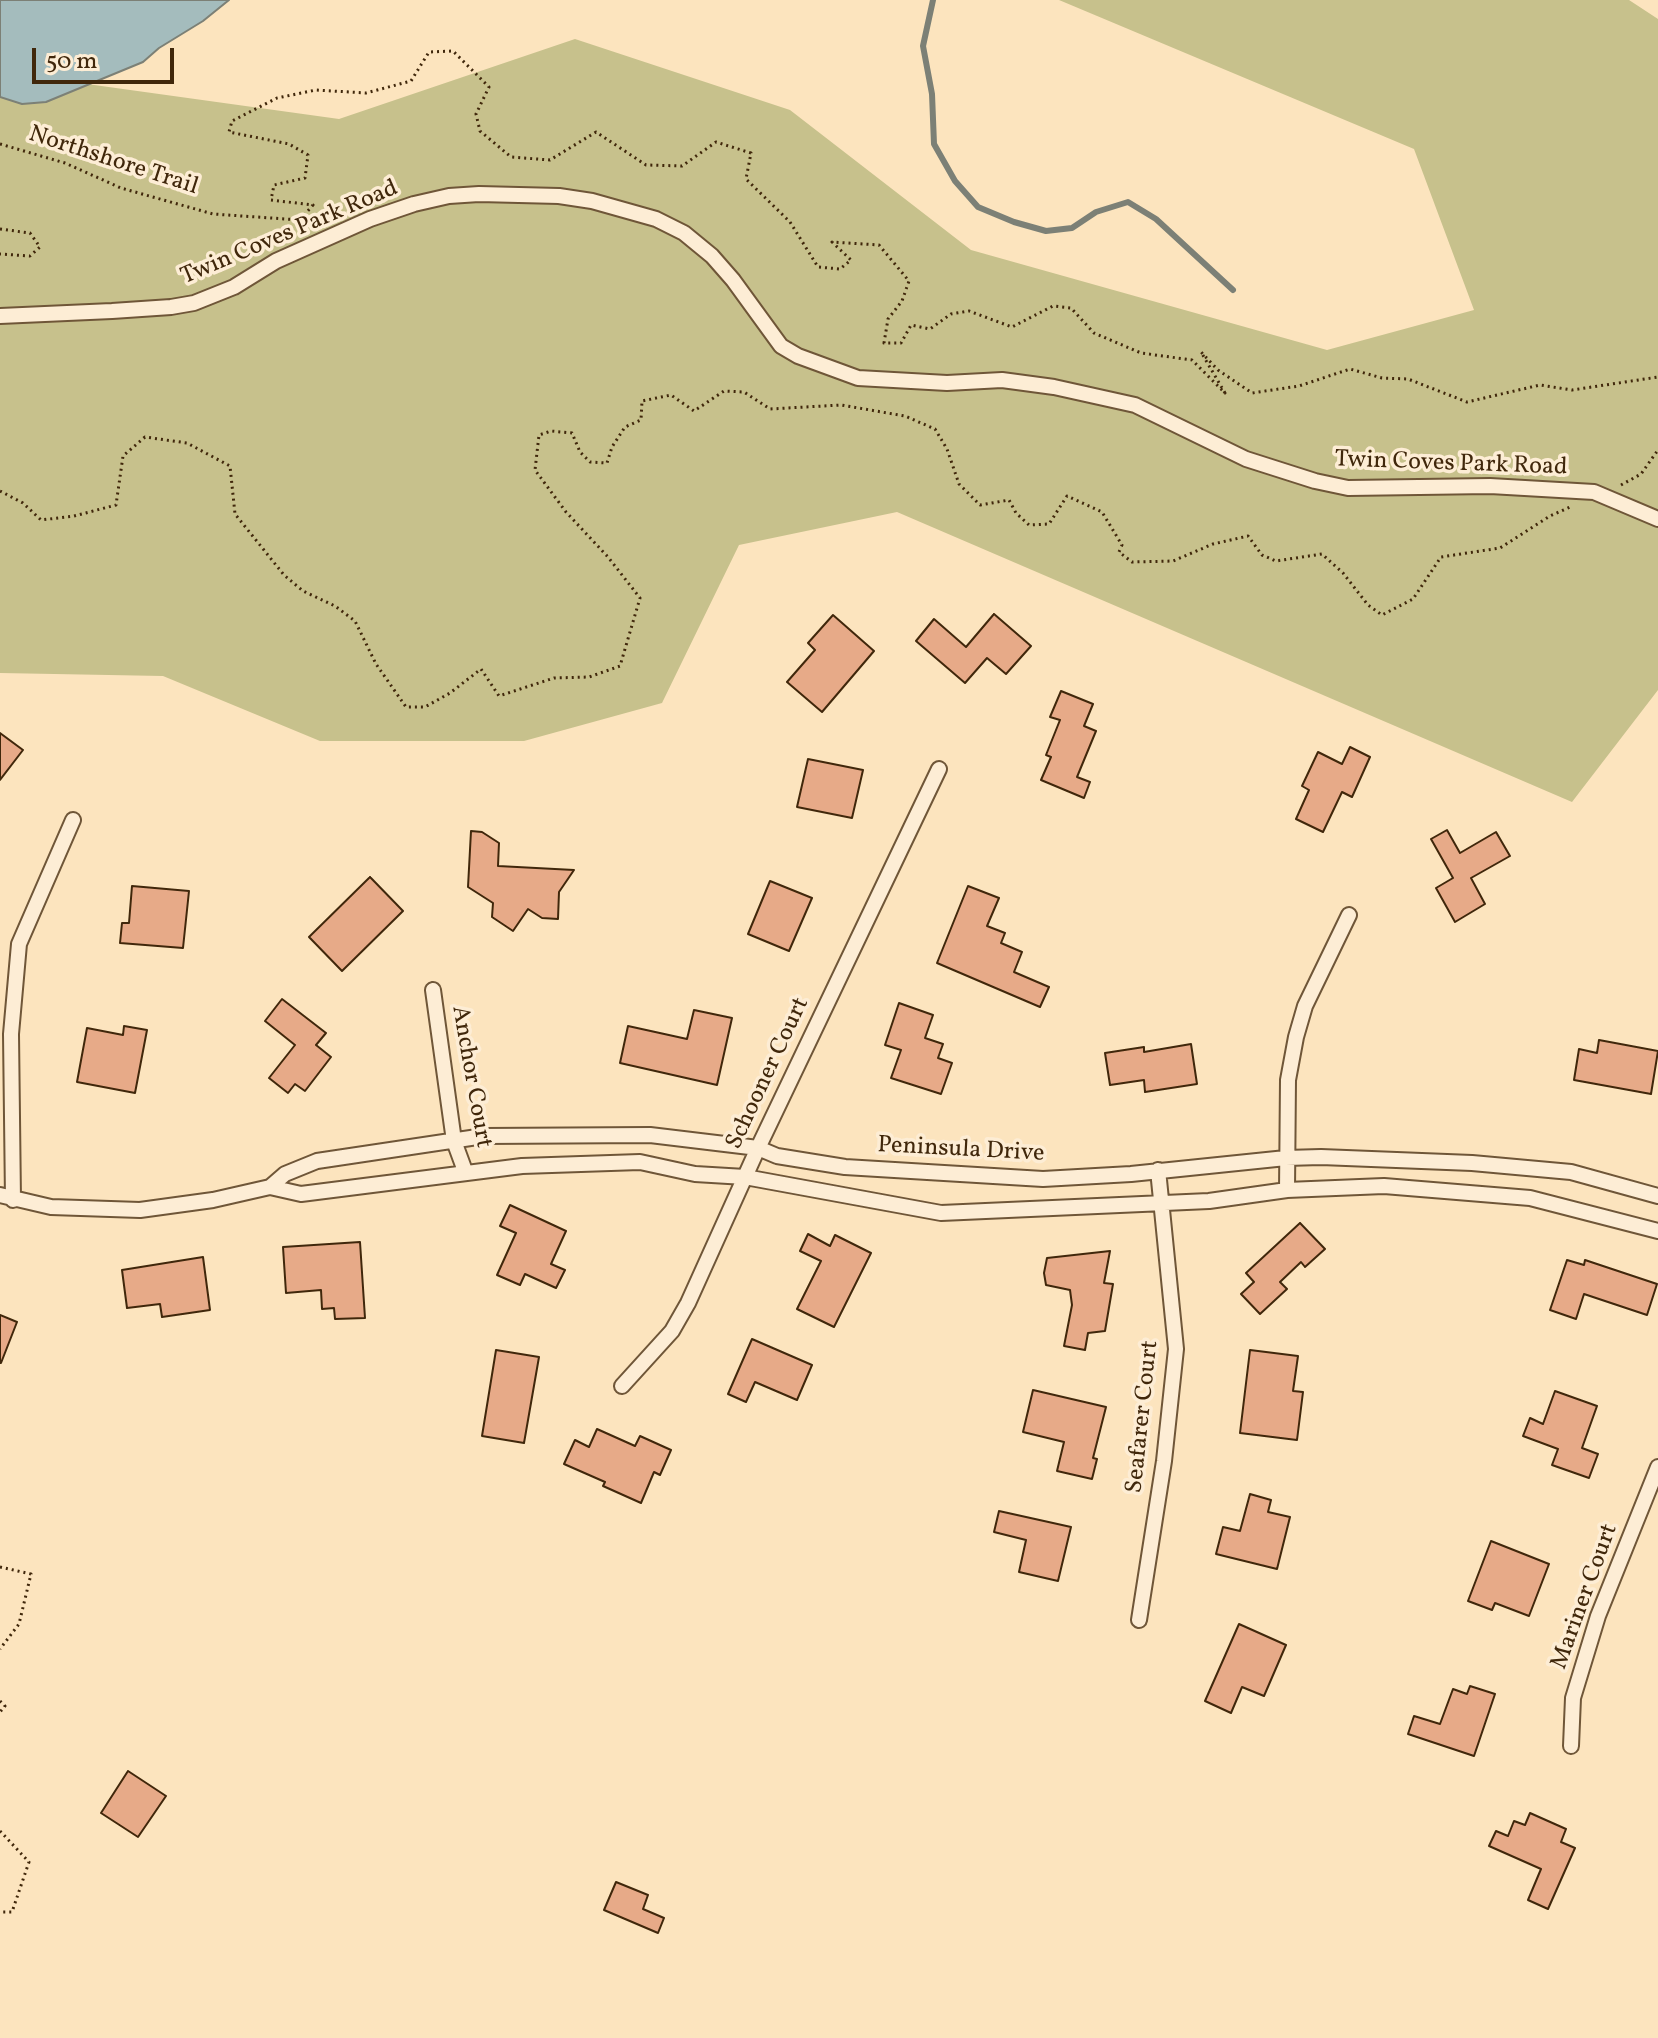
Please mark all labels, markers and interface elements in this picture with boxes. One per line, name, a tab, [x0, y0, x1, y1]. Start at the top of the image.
scale bar	[36, 32, 178, 82]
text: 50 m	[46, 45, 98, 79]
street label: Northshore Trail	[25, 121, 201, 203]
street label: Twin Coves Park Road	[177, 175, 403, 293]
street label: Twin Coves Park Road	[1334, 447, 1568, 483]
street label: Schooner Court	[721, 993, 817, 1155]
street label: Anchor Court	[443, 1004, 497, 1150]
street label: Peninsula Drive	[877, 1132, 1045, 1170]
street label: Seafarer Court	[1122, 1339, 1166, 1495]
street label: Mariner Court	[1546, 1520, 1626, 1674]

